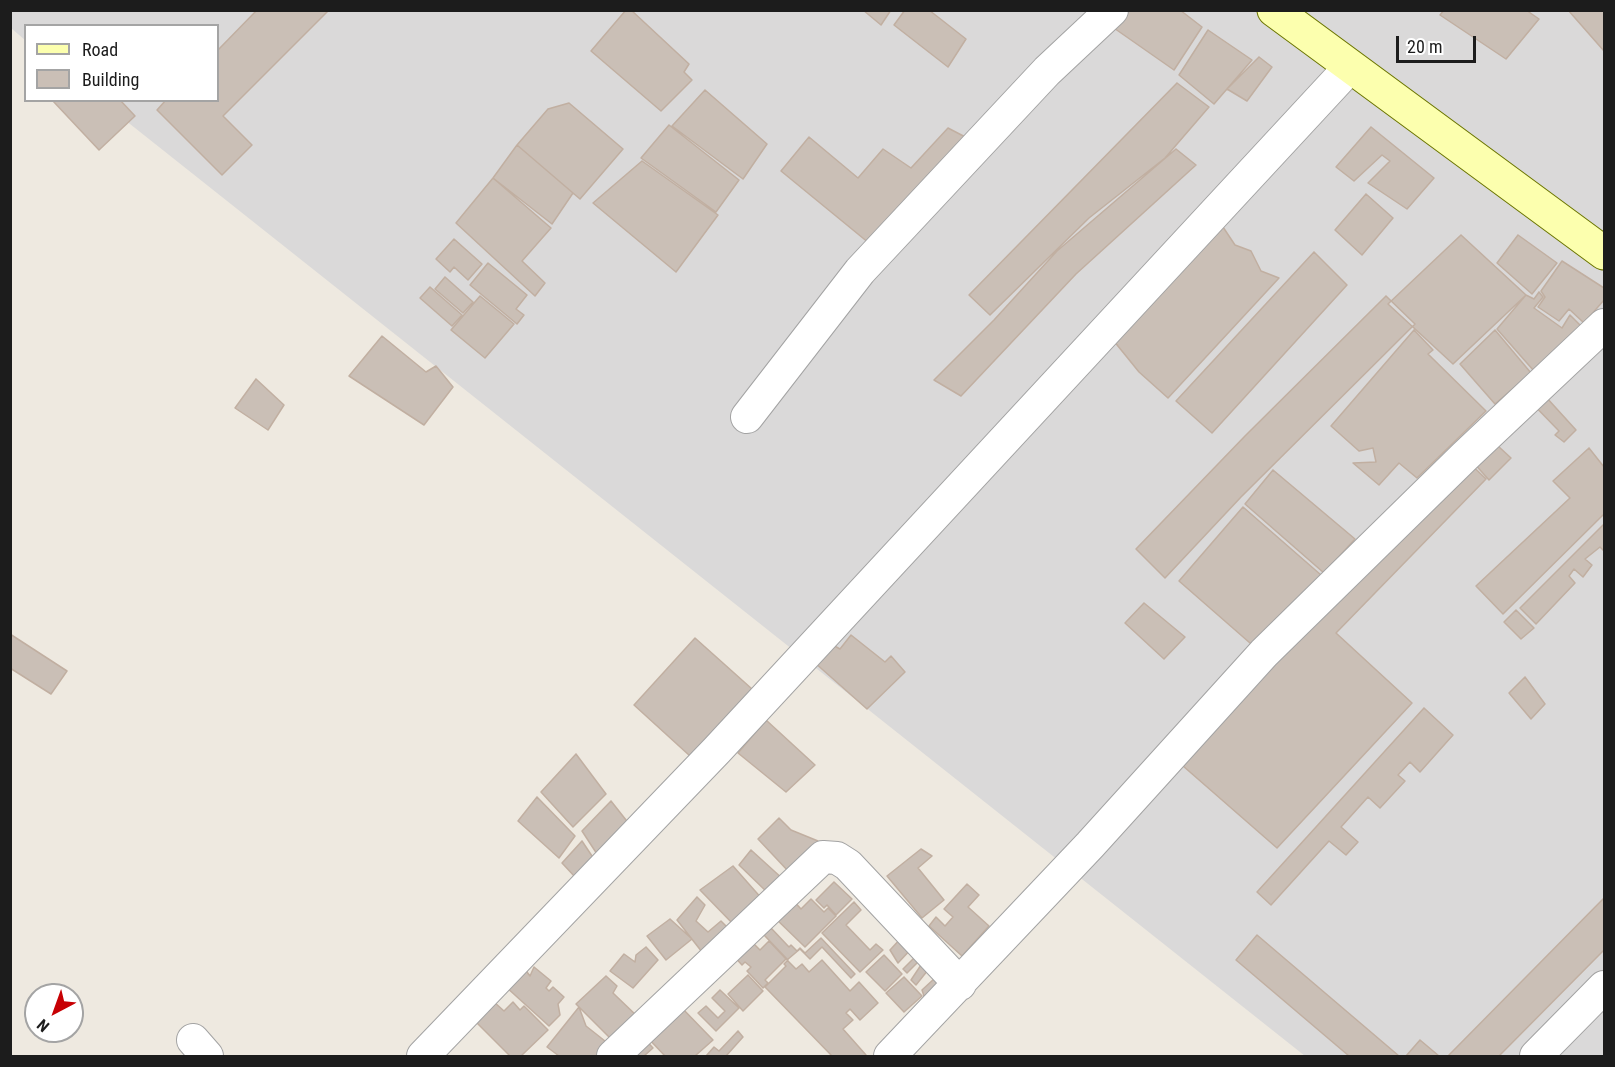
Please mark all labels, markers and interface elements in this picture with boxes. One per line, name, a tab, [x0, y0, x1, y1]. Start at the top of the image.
legend	[24, 24, 219, 102]
scale bar	[1399, 24, 1478, 62]
text: 20 m	[1407, 36, 1442, 57]
text: Road	[82, 39, 118, 60]
text: Building	[82, 69, 139, 90]
north arrow	[24, 983, 84, 1043]
text: N	[33, 1015, 53, 1036]

